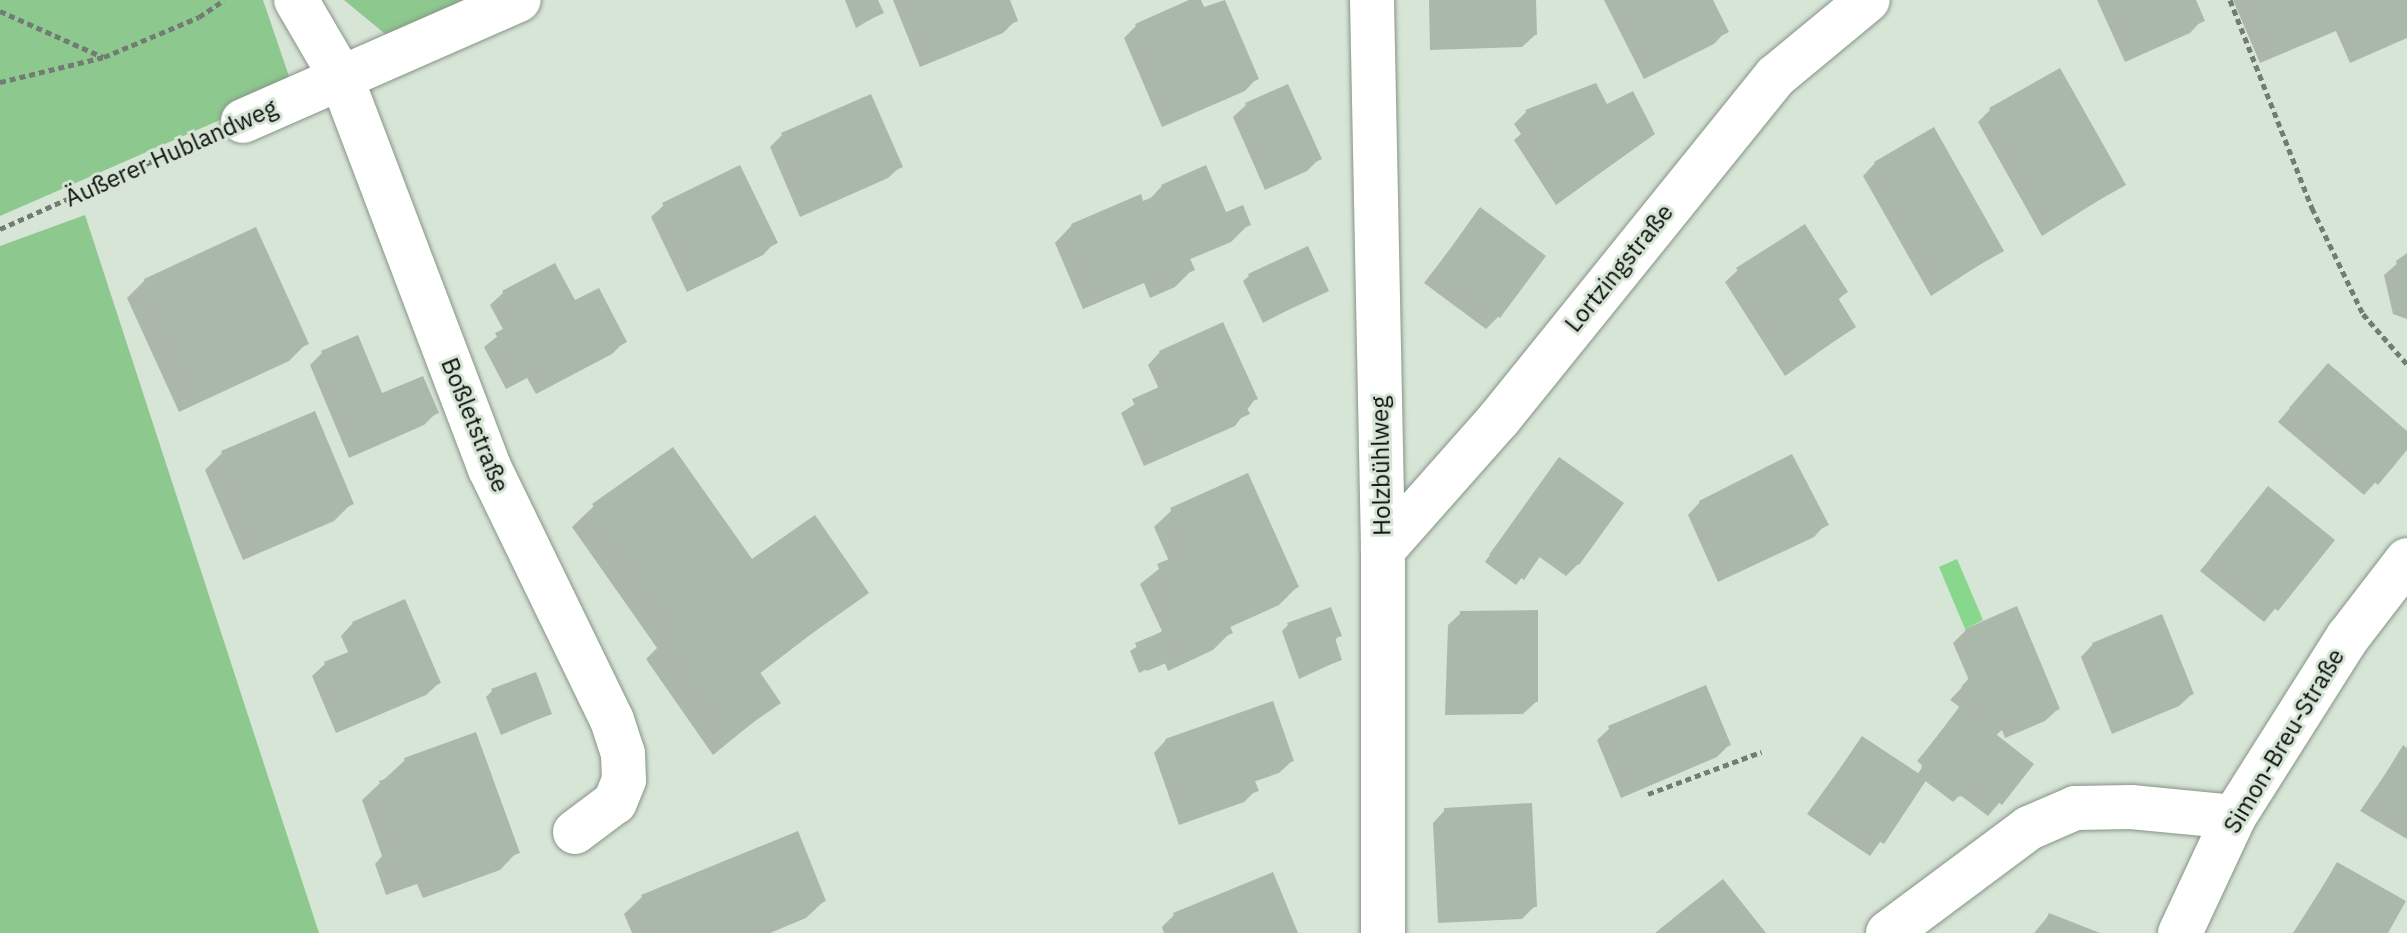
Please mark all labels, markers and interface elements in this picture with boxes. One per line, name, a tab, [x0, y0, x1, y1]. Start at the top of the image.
street label: Äußerer Hublandweg	[60, 93, 282, 213]
street label: Lortzingstraße	[1559, 198, 1679, 338]
street label: Boßletstraße	[435, 354, 515, 496]
street label: Holzbühlweg	[1365, 396, 1397, 536]
street label: Simon-Breu-Straße	[2218, 643, 2350, 839]

